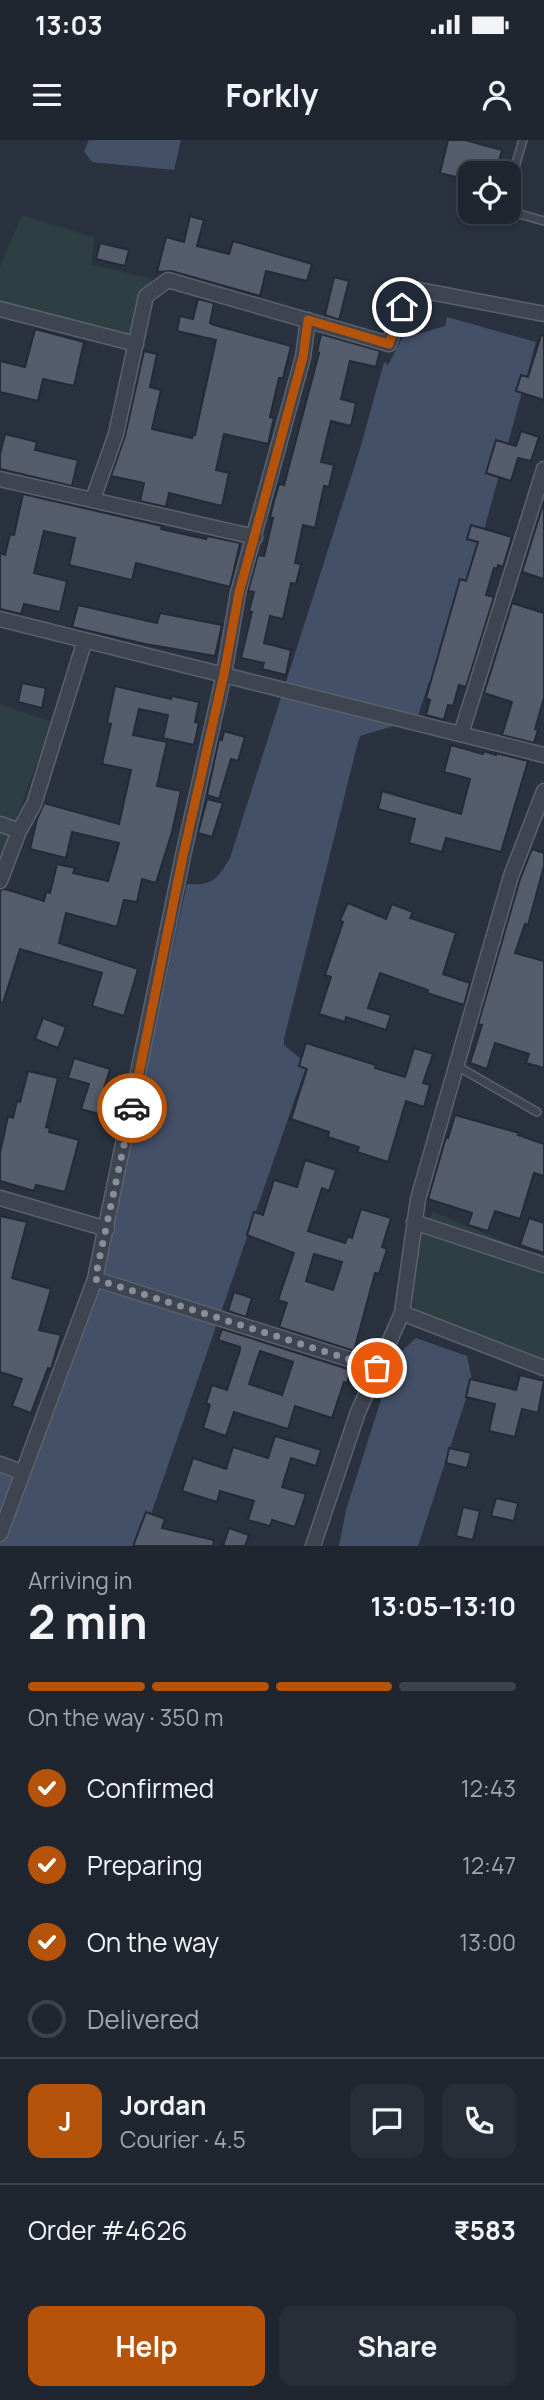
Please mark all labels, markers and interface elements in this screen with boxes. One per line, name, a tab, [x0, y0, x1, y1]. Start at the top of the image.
text: 13:03	[35, 7, 103, 43]
text: Forkly	[226, 73, 318, 117]
icon: menu	[28, 76, 66, 114]
icon: person	[478, 76, 516, 114]
map controls	[458, 161, 521, 224]
button: locate	[458, 161, 521, 224]
pin	[372, 277, 432, 337]
icon: home	[383, 288, 421, 326]
courier	[97, 1073, 167, 1143]
icon: car	[113, 1089, 151, 1127]
pin	[347, 1338, 407, 1398]
icon: bag	[358, 1349, 396, 1387]
text: Arriving in	[28, 1564, 133, 1596]
text: 13:05–13:10	[370, 1588, 516, 1624]
text: 2 min	[28, 1590, 148, 1653]
text: On the way · 350 m	[28, 1701, 224, 1733]
icon: check	[28, 1769, 66, 1807]
text: Confirmed	[87, 1770, 214, 1806]
text: 12:43	[461, 1772, 516, 1804]
icon: check	[28, 1846, 66, 1884]
text: Preparing	[87, 1847, 203, 1883]
text: 12:47	[462, 1849, 516, 1881]
icon: check	[28, 1923, 66, 1961]
text: On the way	[87, 1924, 219, 1960]
text: 13:00	[459, 1926, 516, 1958]
text: Delivered	[87, 2001, 199, 2037]
button: chat	[350, 2084, 424, 2158]
button: phone	[442, 2084, 516, 2158]
text: Jordan	[120, 2087, 206, 2123]
text: J	[58, 2103, 72, 2139]
text: Courier · 4.5	[120, 2123, 246, 2155]
text: Order #4626	[28, 2212, 187, 2248]
text: ₹583	[454, 2212, 516, 2248]
button: Help	[28, 2306, 265, 2386]
button: Share	[279, 2306, 516, 2386]

